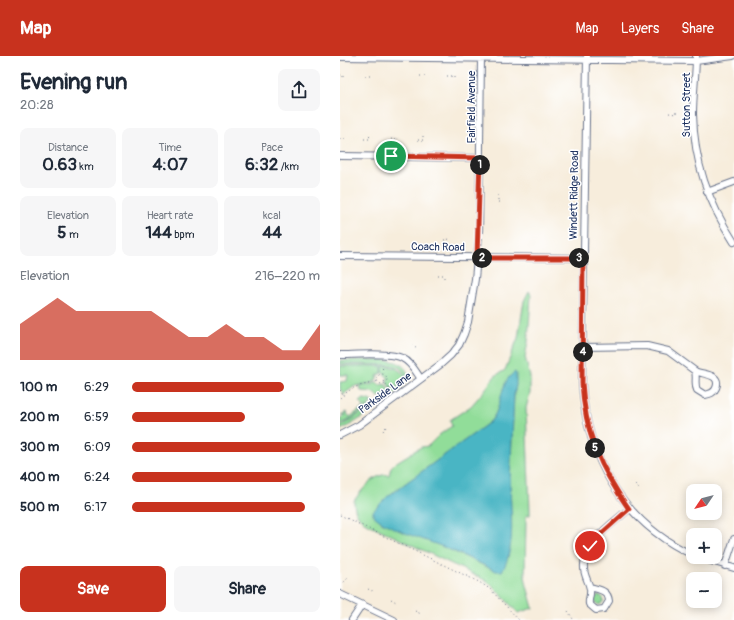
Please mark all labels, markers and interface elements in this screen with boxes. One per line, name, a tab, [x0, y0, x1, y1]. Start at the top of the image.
text: Map	[20, 16, 51, 40]
text: Map	[576, 20, 599, 37]
text: Layers	[621, 20, 659, 37]
text: Share	[681, 20, 714, 37]
text: Evening run	[20, 68, 128, 96]
button: share	[278, 69, 320, 111]
street label: Fairfield Avenue	[465, 70, 478, 144]
street label: Sutton Street	[680, 72, 693, 138]
text: 20:28	[20, 97, 53, 113]
pin	[374, 139, 408, 173]
text: Distance	[48, 141, 88, 154]
text: Time	[159, 141, 182, 154]
text: Pace	[261, 141, 283, 154]
icon: arrive	[380, 145, 402, 167]
street label: Windett Ridge Road	[567, 150, 581, 240]
text: 0.63	[42, 154, 77, 175]
text: 4:07	[152, 154, 188, 175]
text: 6:32	[245, 154, 278, 175]
pin: 1	[470, 155, 490, 175]
text: 1	[478, 158, 482, 171]
text: km	[77, 160, 94, 173]
text: /km	[278, 160, 299, 173]
text: Elevation	[47, 209, 89, 222]
text: Heart rate	[147, 209, 193, 222]
text: kcal	[263, 209, 281, 222]
text: 5	[57, 222, 67, 243]
text: 144	[145, 222, 172, 243]
text: 44	[262, 222, 282, 243]
text: m	[67, 228, 79, 241]
text: bpm	[172, 228, 195, 241]
street label: Coach Road	[411, 240, 465, 254]
pin: 2	[472, 248, 492, 268]
pin: 3	[569, 248, 589, 268]
text: 2	[479, 251, 485, 264]
text: 3	[576, 251, 582, 264]
text: Elevation	[20, 268, 70, 284]
text: 216–220 m	[255, 268, 320, 284]
pin: 4	[573, 342, 593, 362]
text: 4	[580, 345, 586, 358]
street label: Parkside Lane	[356, 369, 414, 417]
text: 100 m	[20, 379, 57, 395]
text: 6:29	[84, 379, 109, 395]
text: 200 m	[20, 409, 59, 425]
text: 6:59	[84, 409, 109, 425]
pin: 5	[585, 438, 605, 458]
text: 300 m	[20, 439, 59, 455]
text: 6:09	[84, 439, 111, 455]
text: 5	[592, 441, 598, 454]
text: 400 m	[20, 469, 60, 485]
text: 6:24	[84, 469, 110, 485]
north arrow	[686, 484, 722, 520]
map controls	[686, 484, 722, 608]
text: 500 m	[20, 499, 59, 515]
text: 6:17	[84, 499, 107, 515]
button: +	[686, 528, 722, 564]
pin	[573, 529, 607, 563]
icon: check	[579, 535, 601, 557]
button: Save	[20, 566, 166, 612]
button: Share	[174, 566, 320, 612]
button: −	[686, 572, 722, 608]

